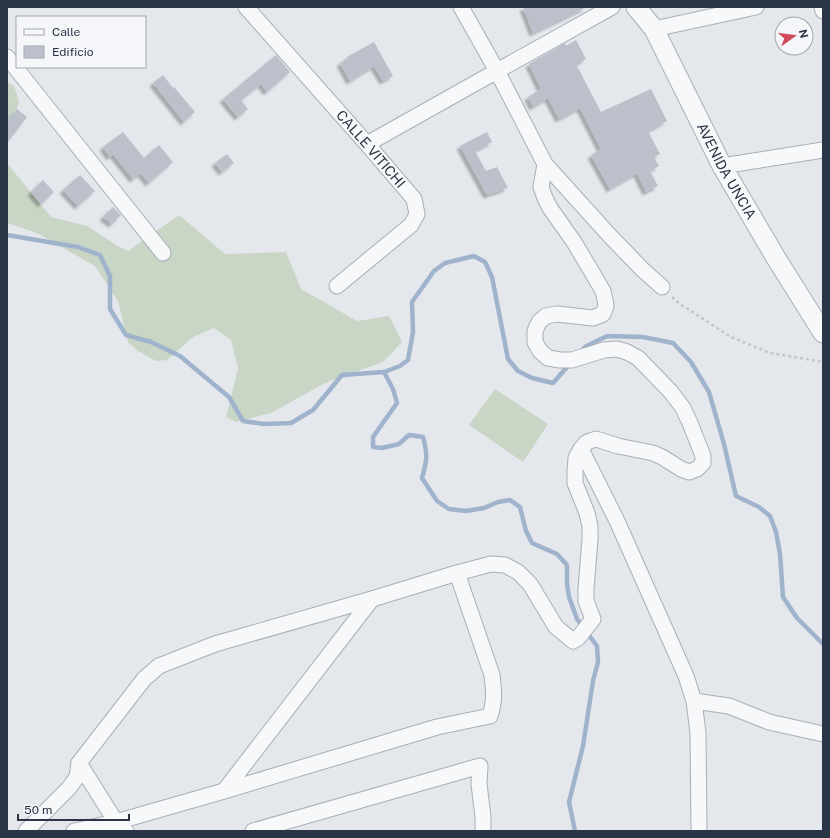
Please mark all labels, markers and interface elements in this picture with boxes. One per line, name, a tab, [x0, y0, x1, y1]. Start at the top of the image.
legend	[16, 16, 146, 68]
north arrow	[774, 16, 814, 56]
text: Calle	[52, 25, 81, 39]
text: N	[797, 28, 811, 39]
text: Edificio	[52, 45, 94, 59]
street label: CALLE VITICHI	[333, 107, 409, 191]
street label: AVENIDA UNCIA	[694, 120, 760, 222]
scale bar	[18, 796, 129, 822]
text: 50 m	[24, 803, 52, 817]

